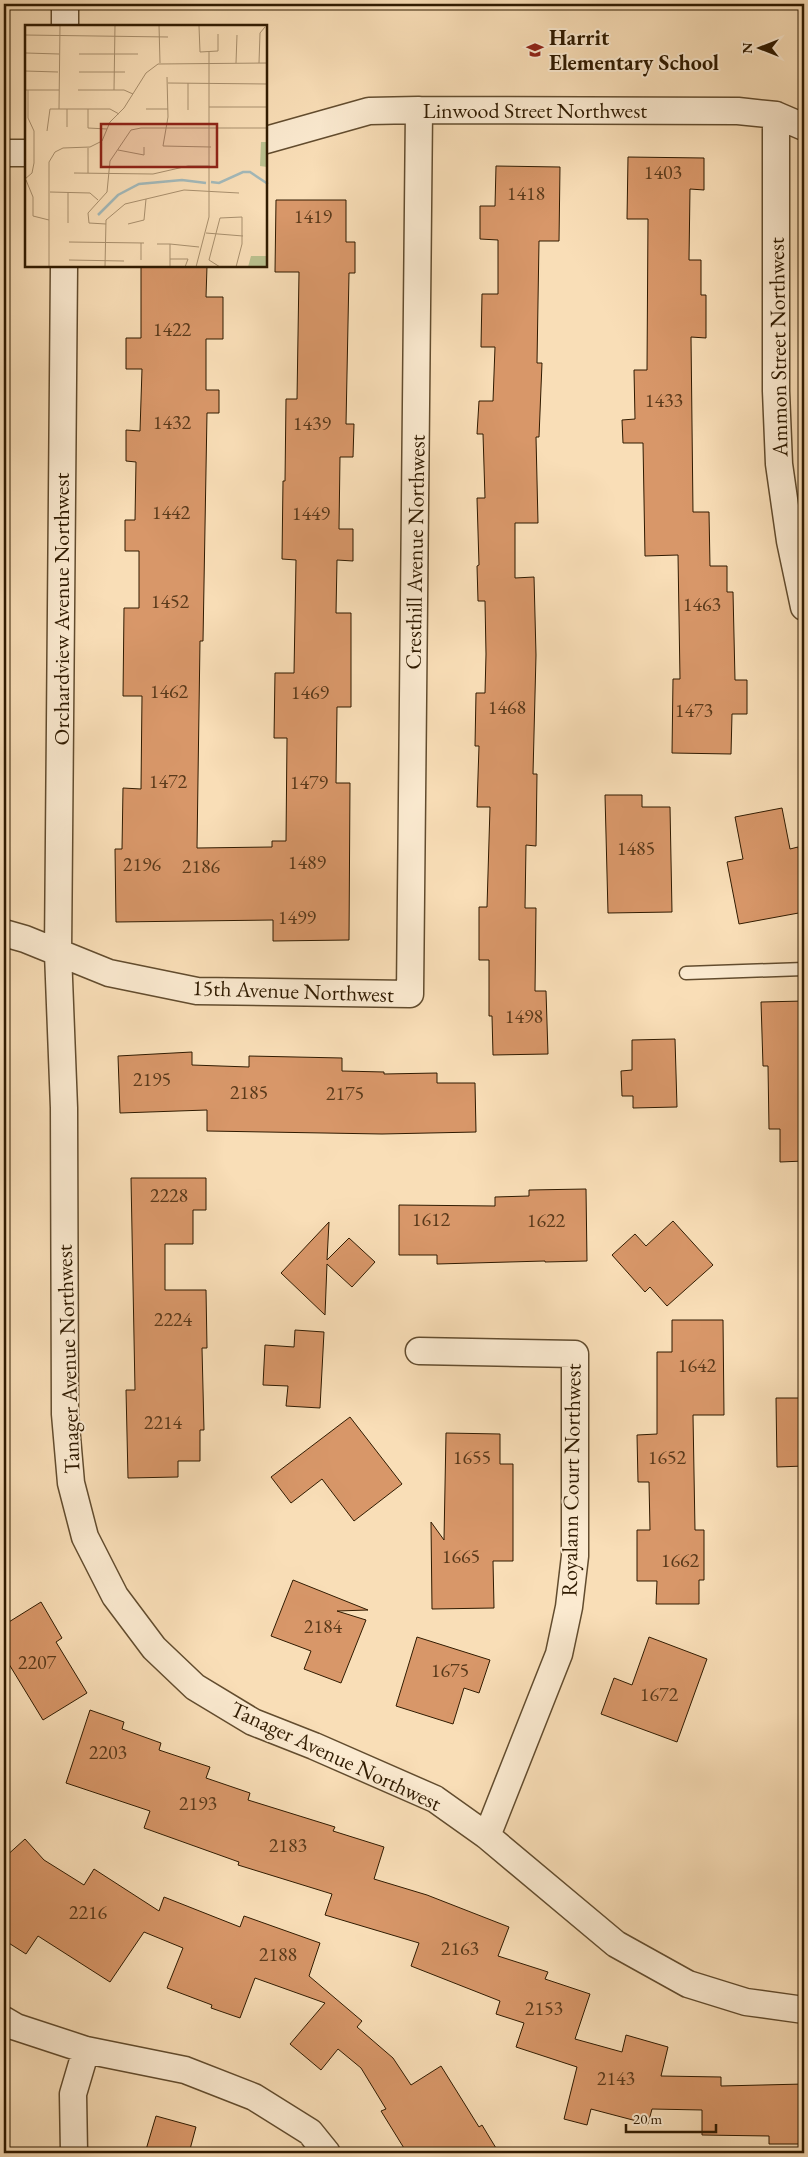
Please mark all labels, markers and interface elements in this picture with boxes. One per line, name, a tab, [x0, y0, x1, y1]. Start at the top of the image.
north arrow	[736, 22, 786, 72]
place label: Harrit Elementary School	[549, 23, 719, 77]
inset map	[25, 25, 268, 268]
school or university icon: Harrit Elementary School	[525, 40, 545, 60]
text: N	[738, 42, 756, 54]
street label: Linwood Street Northwest	[423, 96, 647, 125]
house number: 1403	[644, 159, 682, 185]
house number: 1418	[507, 180, 545, 206]
house number: 1419	[294, 203, 333, 229]
street label: Ammon Street Northwest	[762, 237, 794, 458]
house number: 1422	[153, 316, 192, 342]
house number: 1433	[645, 387, 683, 413]
house number: 1432	[153, 409, 192, 435]
house number: 1439	[293, 410, 332, 436]
street label: Cresthill Avenue Northwest	[398, 434, 432, 670]
street label: Orchardview Avenue Northwest	[47, 473, 76, 745]
house number: 1442	[152, 499, 191, 525]
house number: 1449	[292, 500, 331, 526]
house number: 1452	[151, 588, 190, 614]
house number: 1463	[683, 591, 721, 617]
house number: 1462	[150, 678, 189, 704]
house number: 1469	[291, 679, 330, 705]
house number: 1468	[488, 694, 526, 720]
house number: 1473	[675, 697, 713, 723]
house number: 1472	[149, 768, 188, 794]
house number: 1479	[290, 769, 329, 795]
house number: 1485	[617, 835, 655, 861]
house number: 1489	[288, 849, 327, 875]
house number: 2196	[123, 851, 162, 877]
house number: 2186	[182, 853, 221, 879]
house number: 1499	[278, 904, 317, 930]
street label: 15th Avenue Northwest	[192, 973, 394, 1009]
house number: 1498	[505, 1003, 543, 1029]
house number: 2195	[133, 1066, 171, 1092]
house number: 2185	[230, 1079, 268, 1105]
house number: 2175	[326, 1080, 364, 1106]
house number: 2228	[150, 1182, 188, 1208]
house number: 1612	[412, 1206, 451, 1232]
house number: 1622	[527, 1207, 566, 1233]
street label: Tanager Avenue Northwest	[50, 1244, 86, 1474]
house number: 2224	[154, 1306, 193, 1332]
house number: 1642	[678, 1352, 717, 1378]
street label: Royalann Court Northwest	[554, 1363, 588, 1597]
house number: 2214	[144, 1409, 183, 1435]
house number: 1655	[453, 1444, 491, 1470]
house number: 1652	[648, 1444, 687, 1470]
house number: 1665	[442, 1543, 480, 1569]
house number: 1662	[661, 1547, 700, 1573]
house number: 2184	[304, 1613, 343, 1639]
house number: 2207	[18, 1649, 57, 1675]
house number: 1675	[431, 1657, 469, 1683]
house number: 1672	[640, 1681, 679, 1707]
street label: Tanager Avenue Northwest	[226, 1694, 446, 1818]
house number: 2203	[89, 1739, 127, 1765]
house number: 2193	[179, 1790, 217, 1816]
house number: 2183	[269, 1832, 307, 1858]
house number: 2216	[69, 1899, 108, 1925]
house number: 2163	[441, 1935, 479, 1961]
house number: 2188	[259, 1941, 297, 1967]
house number: 2153	[525, 1995, 563, 2021]
house number: 2143	[597, 2065, 635, 2091]
scale bar	[626, 2102, 716, 2134]
text: 20 m	[633, 2109, 662, 2128]

